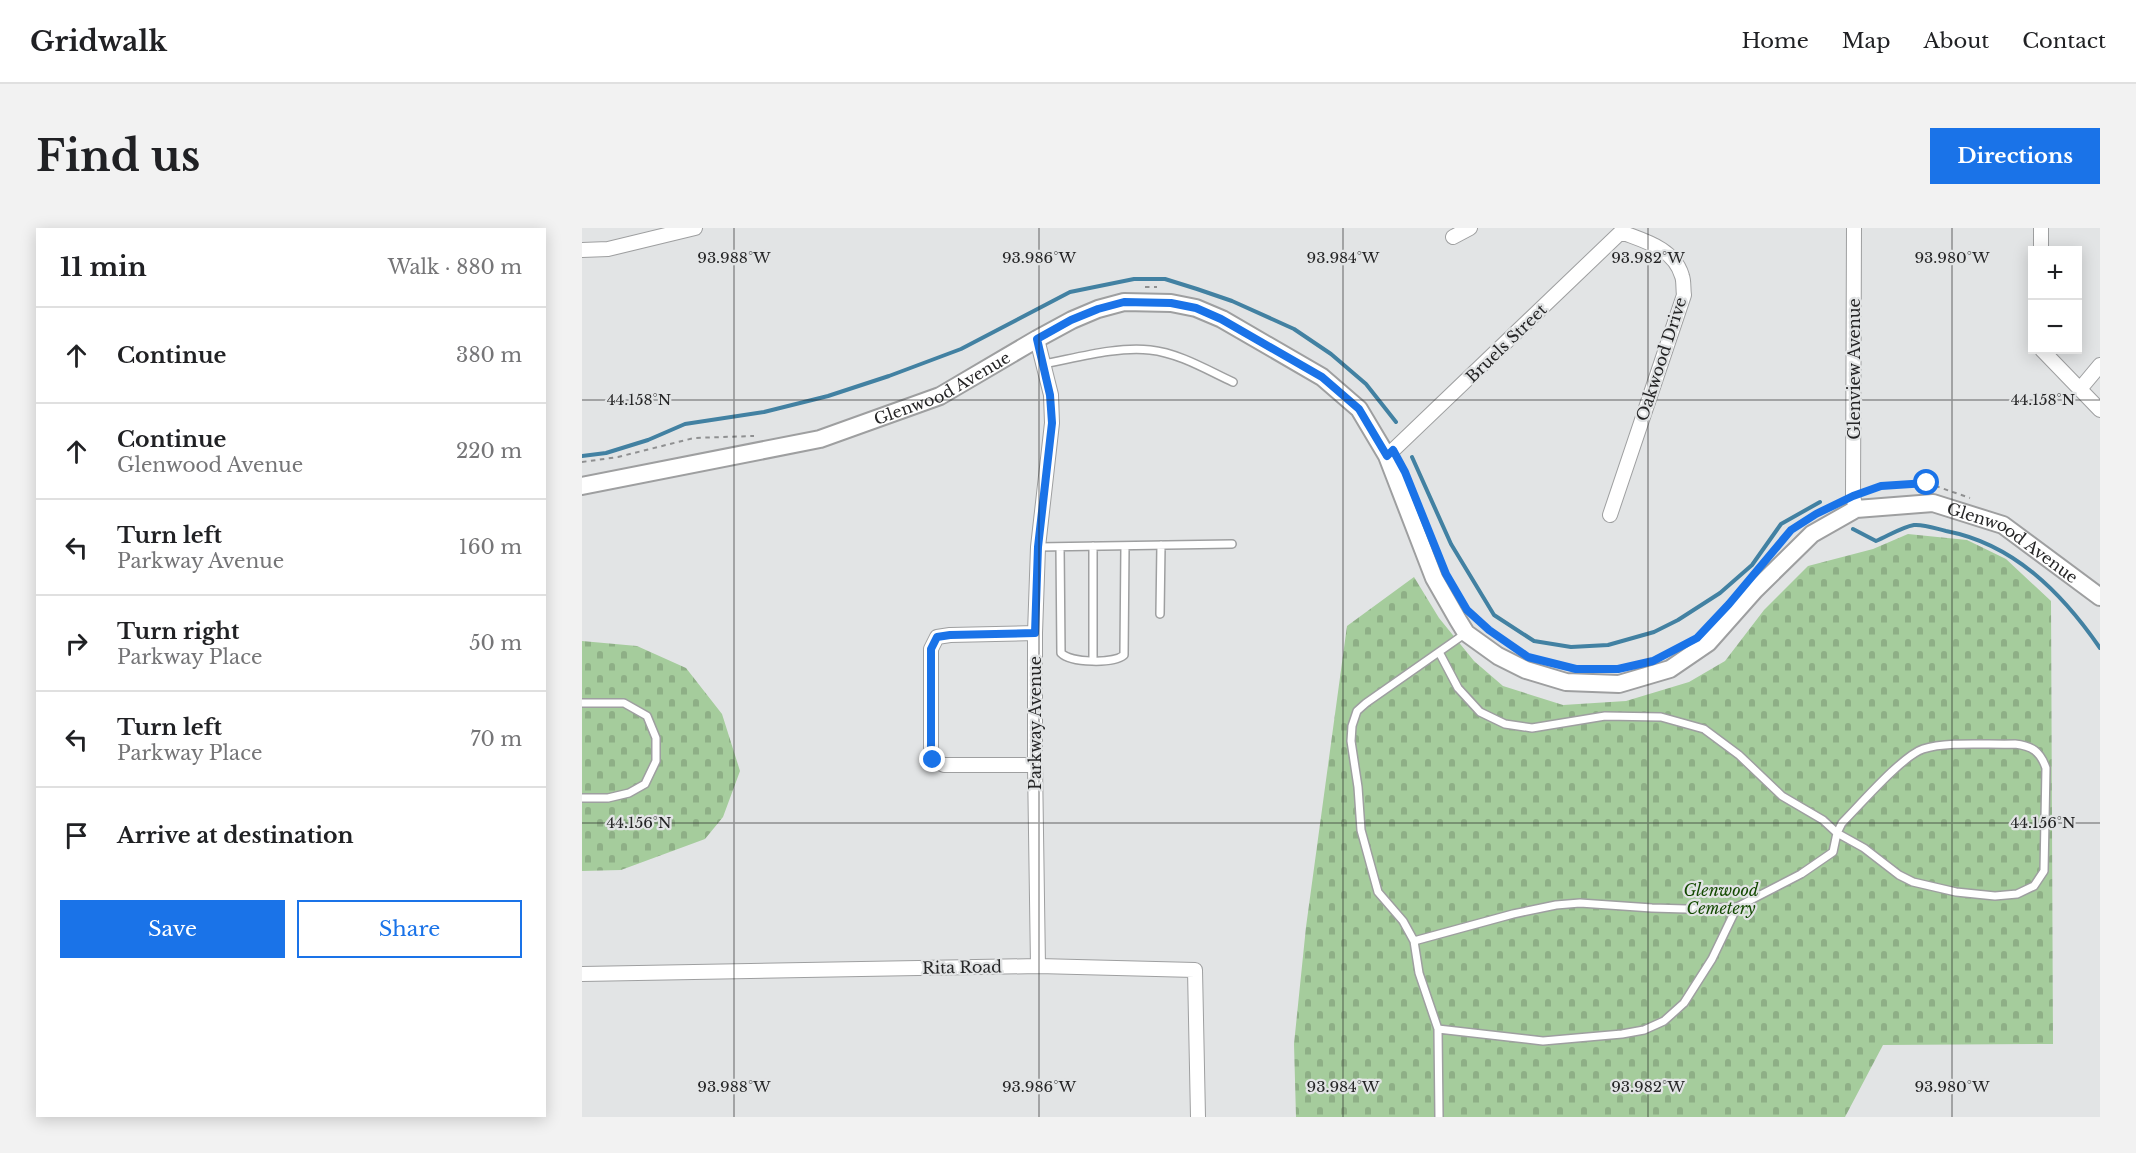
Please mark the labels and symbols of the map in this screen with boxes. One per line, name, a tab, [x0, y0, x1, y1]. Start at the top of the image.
text: 93.988°W	[697, 248, 771, 267]
text: 93.986°W	[1002, 248, 1076, 267]
text: 93.984°W	[1307, 248, 1380, 267]
text: 93.982°W	[1611, 248, 1685, 267]
text: 93.980°W	[1914, 248, 1990, 267]
street label: Oakwood Drive	[1632, 294, 1690, 424]
street label: Glenview Avenue	[1844, 298, 1864, 440]
street label: Bruels Street	[1461, 299, 1551, 387]
street label: Glenwood Avenue	[871, 347, 1014, 429]
text: 44.158°N	[607, 390, 671, 409]
text: 44.158°N	[2011, 390, 2075, 409]
route start	[1913, 469, 1939, 495]
street label: Glenwood Avenue	[1945, 498, 2082, 587]
street label: Parkway Avenue	[1025, 656, 1045, 790]
route end	[919, 746, 945, 772]
text: 44.156°N	[606, 813, 672, 832]
text: 44.156°N	[2010, 813, 2076, 832]
park label: Glenwood Cemetery	[1684, 880, 1759, 918]
street label: Rita Road	[922, 956, 1002, 978]
text: 93.988°W	[697, 1077, 771, 1096]
text: 93.986°W	[1002, 1077, 1076, 1096]
text: 93.984°W	[1307, 1077, 1380, 1096]
text: 93.982°W	[1611, 1077, 1685, 1096]
text: 93.980°W	[1914, 1077, 1990, 1096]

